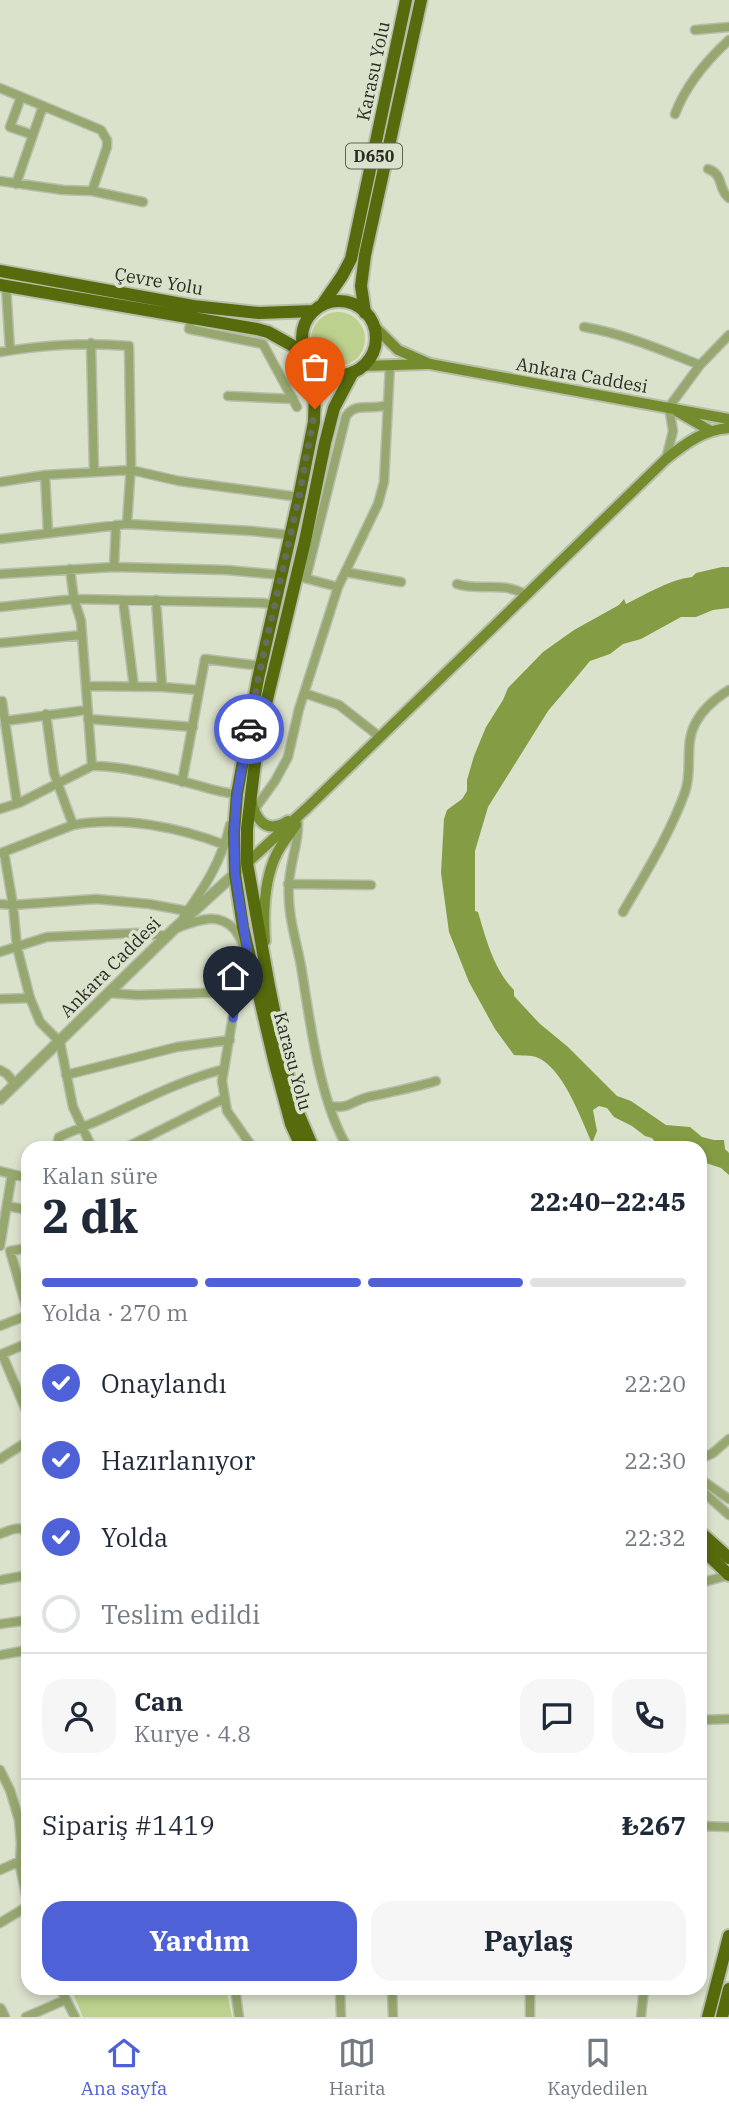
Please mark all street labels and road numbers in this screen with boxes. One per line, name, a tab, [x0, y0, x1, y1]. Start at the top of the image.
street label: Karasu Yolu	[351, 19, 395, 123]
road number: D650	[346, 144, 402, 168]
street label: Çevre Yolu	[113, 262, 205, 300]
street label: Ankara Caddesi	[514, 352, 650, 398]
street label: Ankara Caddesi	[55, 911, 166, 1022]
street label: Karasu Yolu	[269, 1009, 317, 1113]

